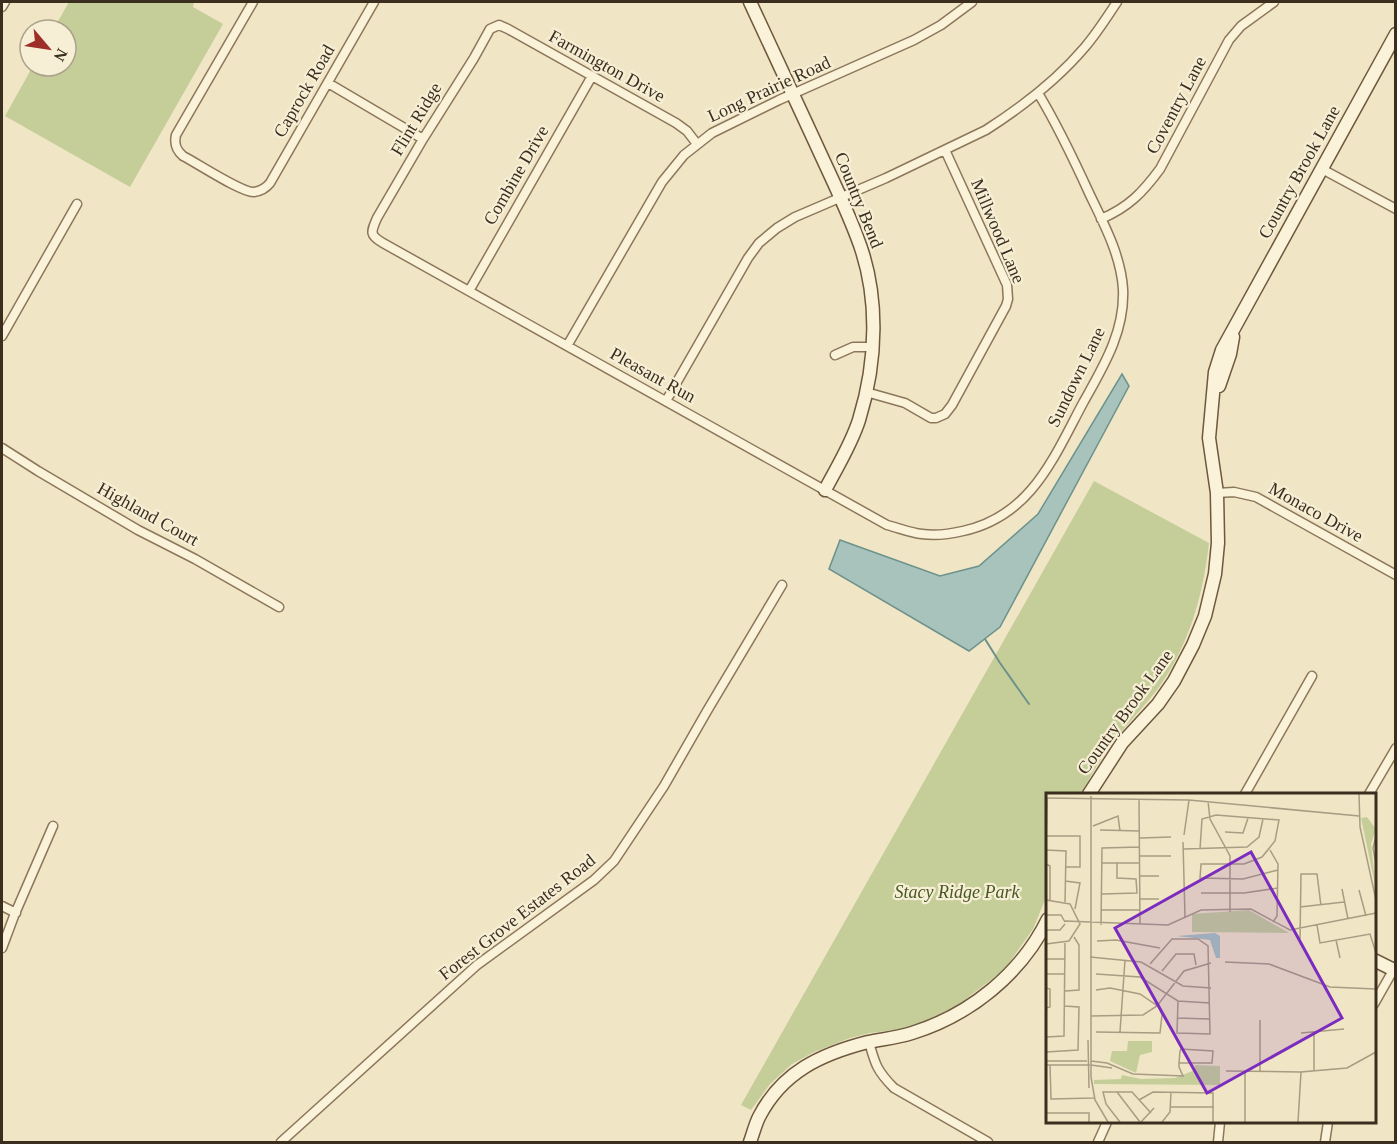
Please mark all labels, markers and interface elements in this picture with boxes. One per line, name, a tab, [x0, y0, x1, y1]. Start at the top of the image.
north arrow	[18, 18, 78, 78]
street label: Farmington Drive	[546, 26, 668, 106]
street label: Caprock Road	[269, 41, 339, 141]
text: N	[50, 46, 71, 65]
street label: Long Prairie Road	[705, 52, 833, 126]
street label: Coventry Lane	[1142, 53, 1210, 157]
street label: Flint Ridge	[386, 79, 446, 159]
street label: Country Brook Lane	[1254, 102, 1344, 242]
street label: Combine Drive	[479, 122, 553, 228]
street label: Country Bend	[831, 149, 887, 251]
street label: Millwood Lane	[967, 176, 1029, 286]
street label: Sundown Lane	[1043, 324, 1109, 430]
street label: Pleasant Run	[607, 343, 699, 407]
street label: Highland Court	[94, 478, 202, 550]
street label: Monaco Drive	[1265, 478, 1367, 546]
street label: Country Brook Lane	[1073, 646, 1177, 778]
inset map	[1046, 793, 1376, 1123]
street label: Forest Grove Estates Road	[435, 850, 599, 984]
park label: Stacy Ridge Park	[895, 882, 1020, 902]

